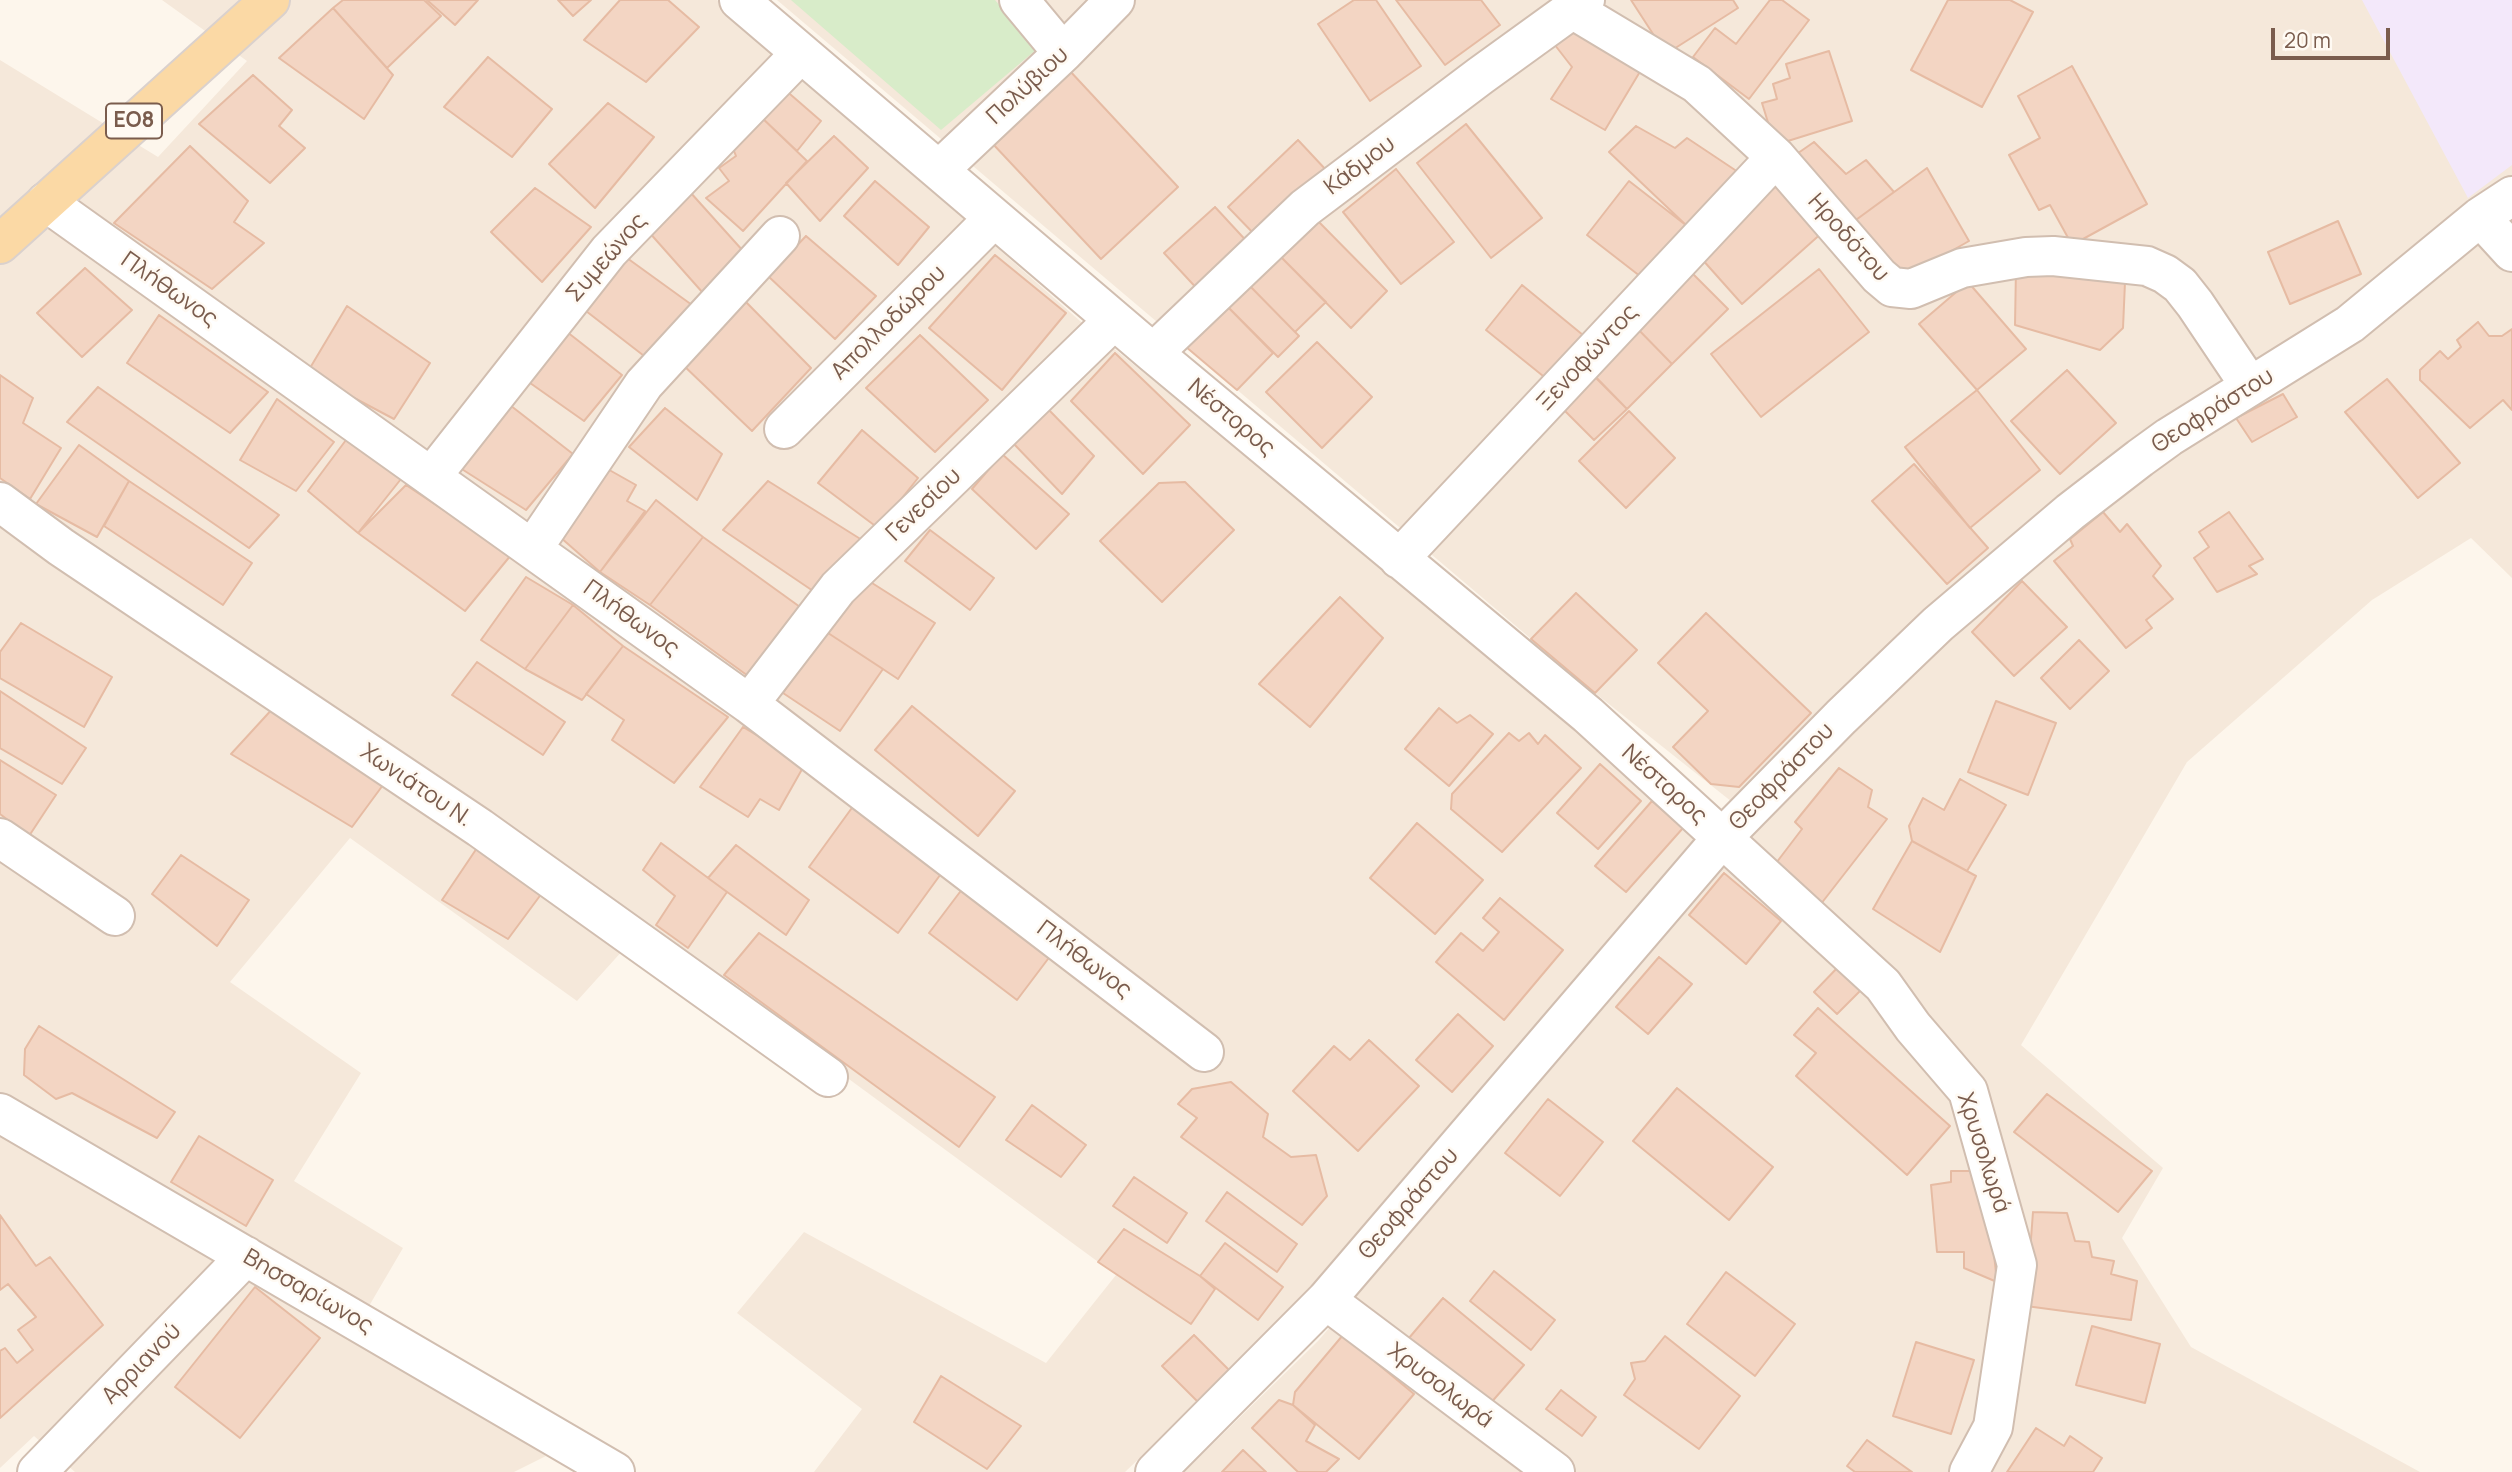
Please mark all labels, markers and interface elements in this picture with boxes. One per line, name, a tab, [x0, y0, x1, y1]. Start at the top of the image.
scale bar	[2274, 14, 2393, 58]
text: 20 m	[2284, 26, 2331, 54]
street label: Πολύβιου	[981, 41, 1075, 131]
road number: ΕΟ8	[106, 104, 162, 138]
street label: Κάδμου	[1319, 131, 1401, 201]
street label: Ηροδότου	[1801, 188, 1895, 288]
street label: Συμεώνος	[561, 208, 653, 308]
street label: Πλήθωνος	[115, 247, 223, 333]
street label: Απολλοδώρου	[826, 260, 952, 386]
street label: Ξενοφώντος	[1532, 299, 1644, 417]
street label: Θεοφράστου	[2147, 363, 2279, 459]
street label: Νέστορος	[1182, 374, 1280, 462]
street label: Γενεσίου	[881, 463, 967, 547]
street label: Πλήθωνος	[578, 575, 684, 663]
street label: Θεοφράστου	[1724, 718, 1840, 836]
street label: Χωνιάτου Ν.	[355, 739, 477, 833]
street label: Νέστορος	[1616, 739, 1712, 831]
street label: Πλήθωνος	[1031, 915, 1137, 1005]
street label: Χρυσολωρά	[1951, 1089, 2015, 1217]
street label: Θεοφράστου	[1353, 1143, 1465, 1265]
street label: Βησσαρίωνος	[238, 1244, 378, 1340]
street label: Αρριανού	[97, 1318, 187, 1410]
street label: Χρυσολωρά	[1382, 1337, 1498, 1435]

